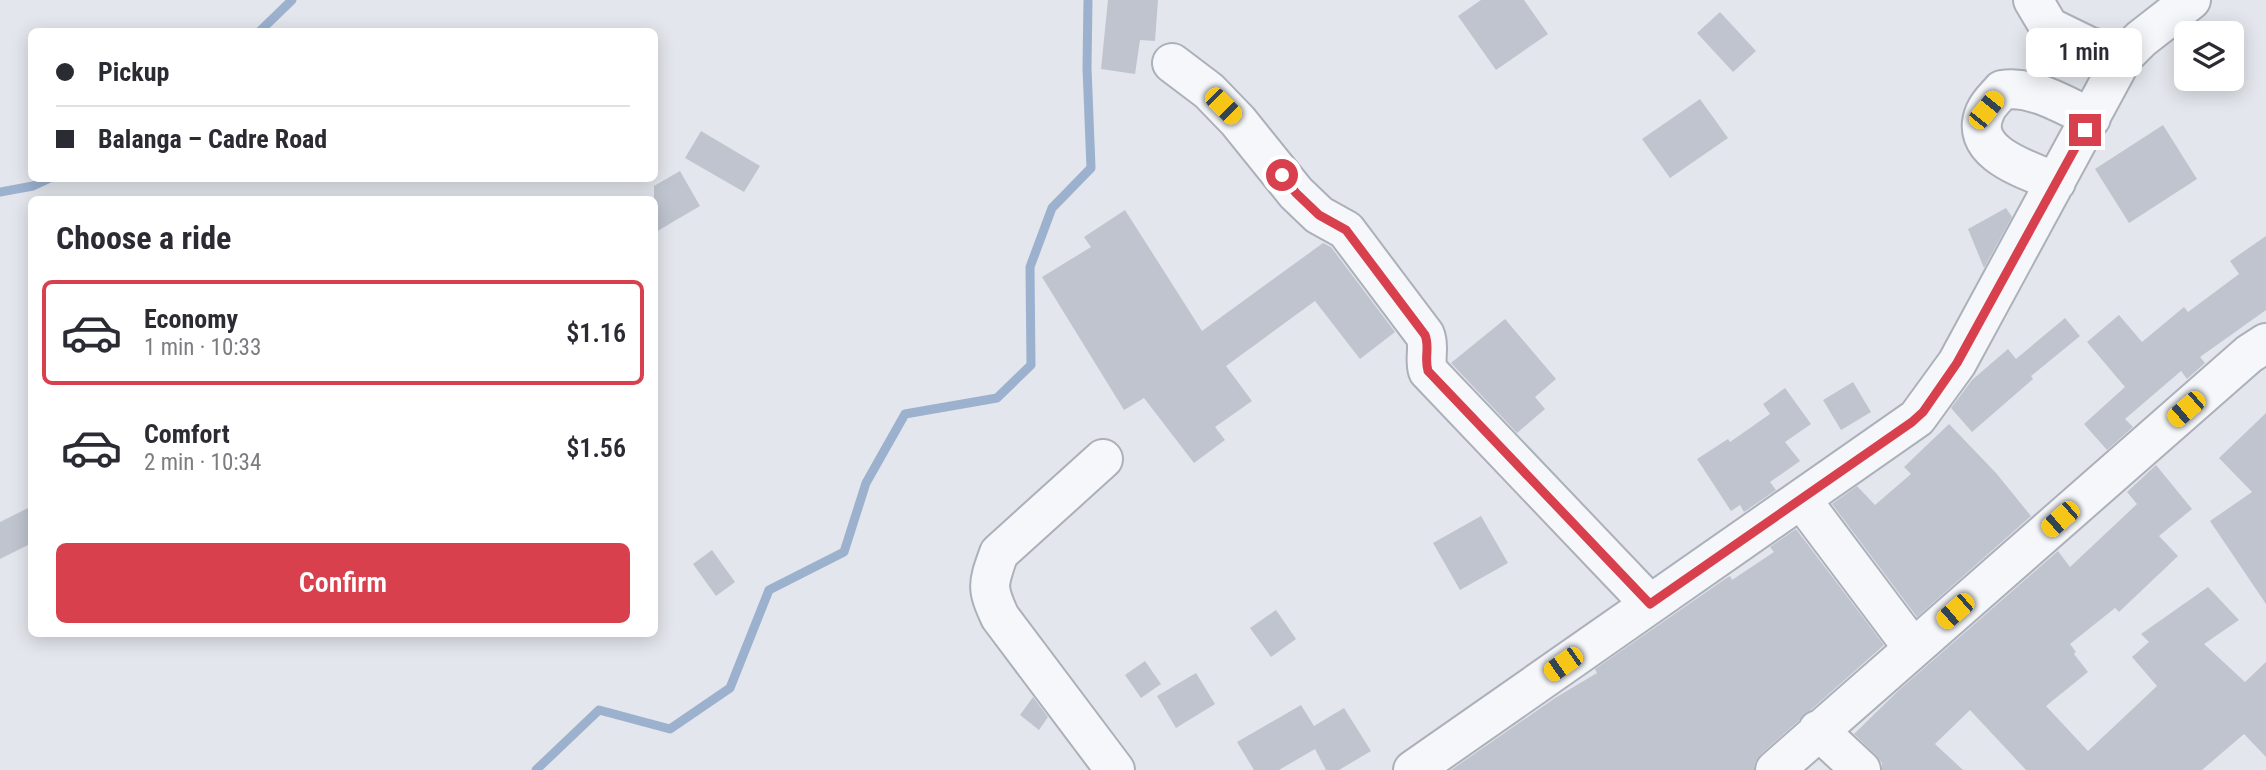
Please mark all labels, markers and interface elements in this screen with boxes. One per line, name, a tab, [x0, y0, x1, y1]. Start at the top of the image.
map controls	[2174, 21, 2244, 91]
button: layers	[2174, 21, 2244, 91]
callout: 1 min	[2027, 29, 2143, 78]
text: 1 min	[2059, 39, 2109, 66]
text: Pickup	[98, 57, 169, 87]
car	[1201, 84, 1246, 128]
car	[1965, 87, 2008, 133]
route end	[2069, 114, 2101, 146]
text: Balanga – Cadre Road	[98, 124, 327, 154]
route start	[1266, 159, 1298, 191]
text: Choose a ride	[56, 219, 231, 257]
icon: car	[60, 301, 123, 364]
text: Economy	[144, 304, 238, 334]
text: $1.16	[566, 318, 626, 348]
text: 1 min · 10:33	[144, 334, 261, 361]
car	[2164, 387, 2209, 431]
icon: car	[60, 416, 123, 479]
text: Comfort	[144, 419, 230, 449]
text: $1.56	[566, 433, 626, 463]
text: 2 min · 10:34	[144, 449, 261, 476]
car	[2038, 497, 2083, 541]
button: Confirm	[56, 543, 630, 623]
car	[1933, 589, 1978, 633]
car	[1540, 643, 1587, 685]

